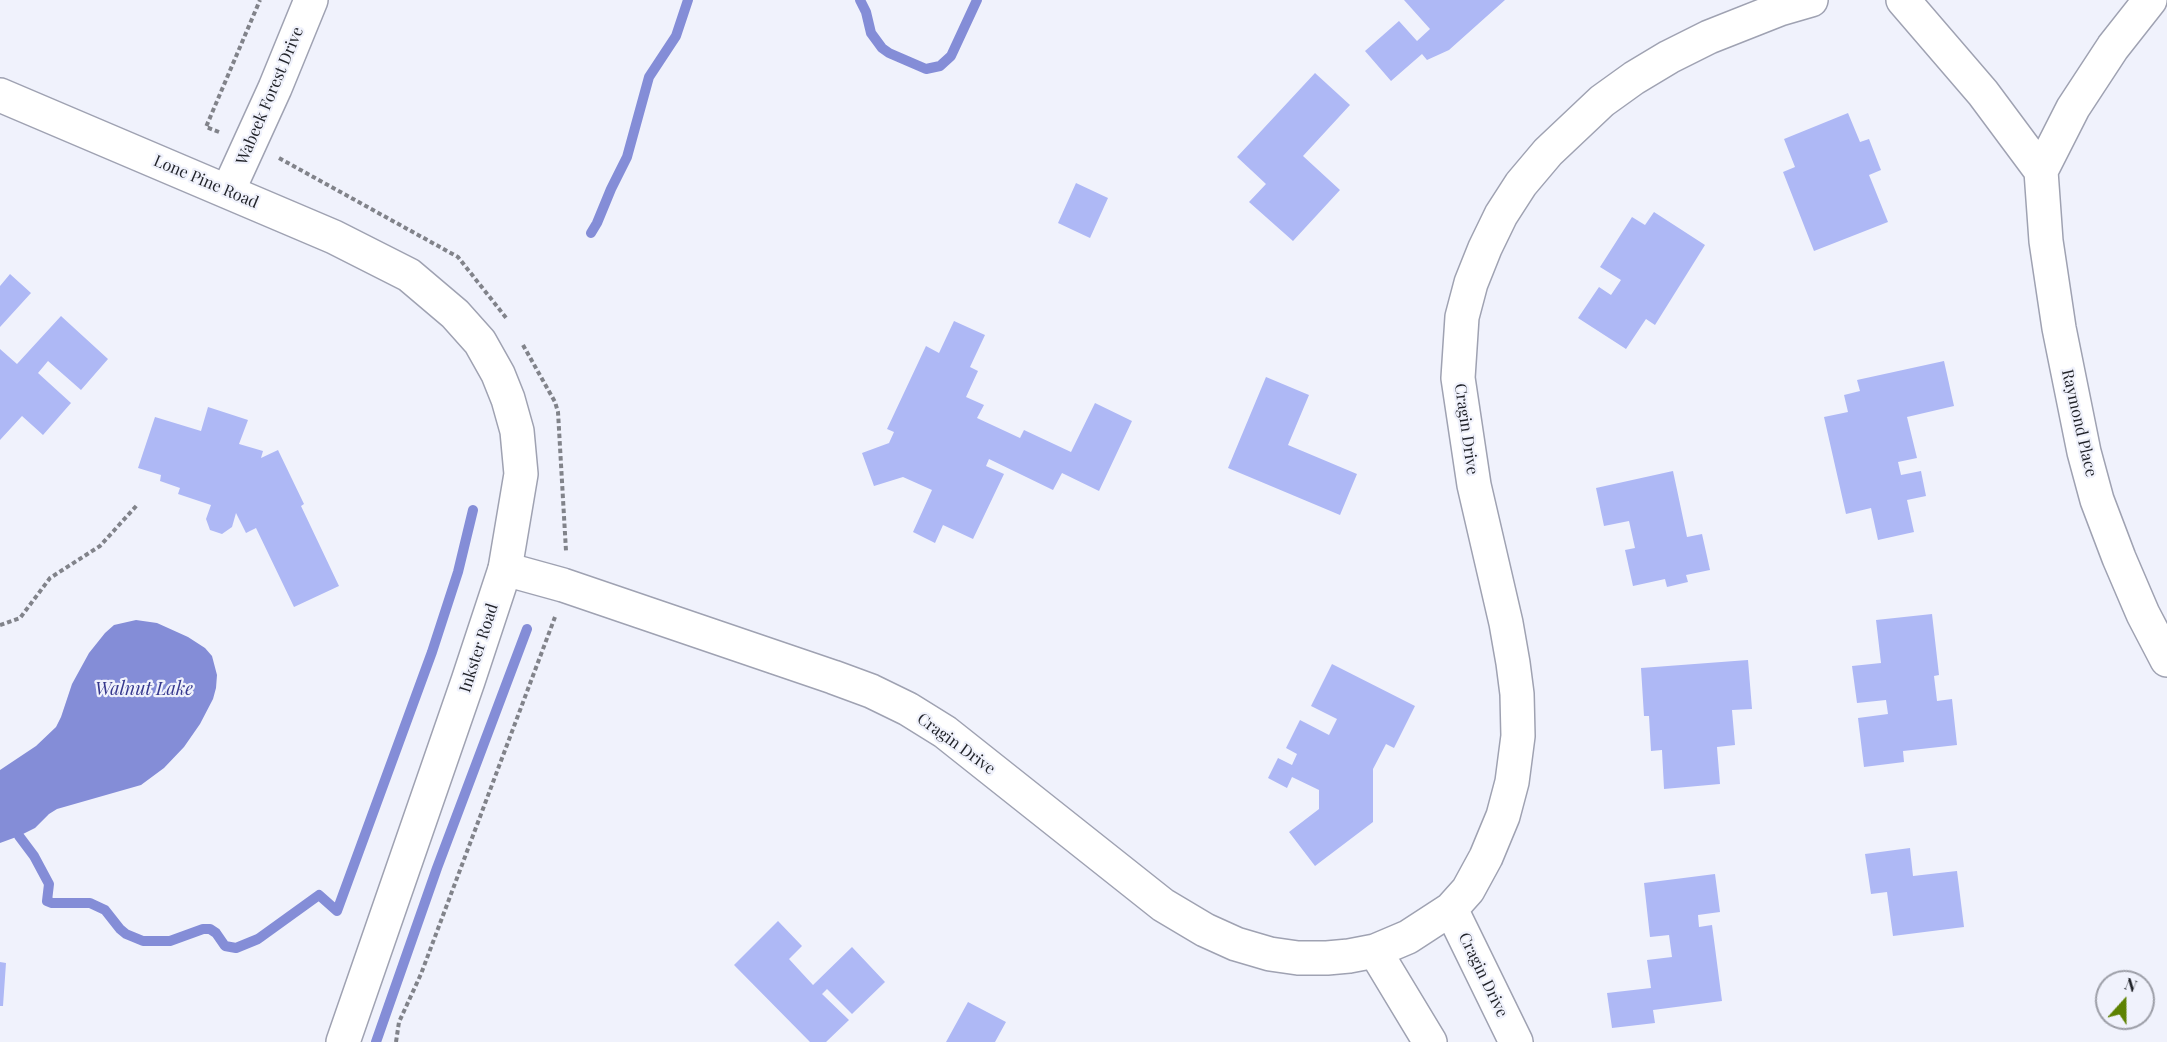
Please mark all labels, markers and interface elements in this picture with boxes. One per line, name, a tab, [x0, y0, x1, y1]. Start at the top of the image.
street label: Wabeek Forest Drive	[232, 24, 308, 168]
street label: Lone Pine Road	[151, 151, 261, 213]
street label: Raymond Place	[2057, 367, 2101, 479]
street label: Cragin Drive	[1450, 382, 1482, 476]
street label: Inkster Road	[456, 601, 502, 695]
water label: Walnut Lake	[95, 678, 193, 700]
street label: Cragin Drive	[913, 709, 999, 779]
street label: Cragin Drive	[1454, 929, 1512, 1021]
north arrow	[2095, 970, 2155, 1030]
text: N	[2122, 973, 2140, 996]

